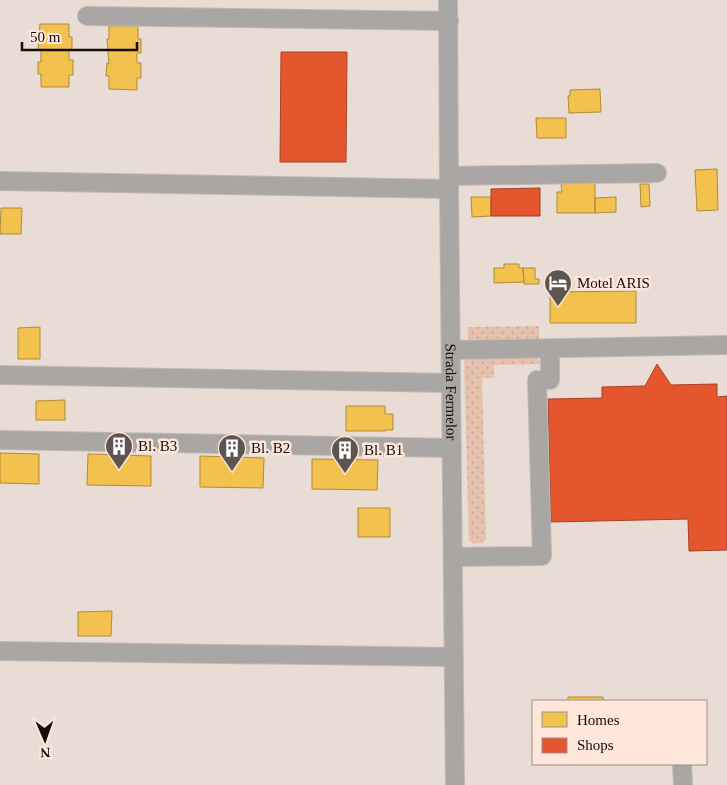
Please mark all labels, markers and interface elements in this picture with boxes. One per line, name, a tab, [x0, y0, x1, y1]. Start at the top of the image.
scale bar	[22, 20, 138, 52]
text: 50 m	[30, 29, 61, 45]
hotel icon: Motel ARIS	[543, 268, 573, 307]
place label: Motel ARIS	[577, 275, 650, 291]
street label: Strada Fermelor	[443, 343, 460, 441]
building icon: Bl. B3	[104, 431, 134, 470]
building icon: Bl. B2	[217, 433, 247, 472]
building icon: Bl. B1	[330, 435, 360, 474]
place label: Bl. B3	[138, 438, 177, 454]
place label: Bl. B2	[251, 440, 290, 456]
place label: Bl. B1	[364, 442, 403, 458]
legend	[532, 700, 707, 765]
text: Homes	[577, 712, 620, 728]
north arrow	[20, 715, 70, 765]
text: Shops	[577, 737, 614, 753]
text: N	[40, 745, 51, 760]

